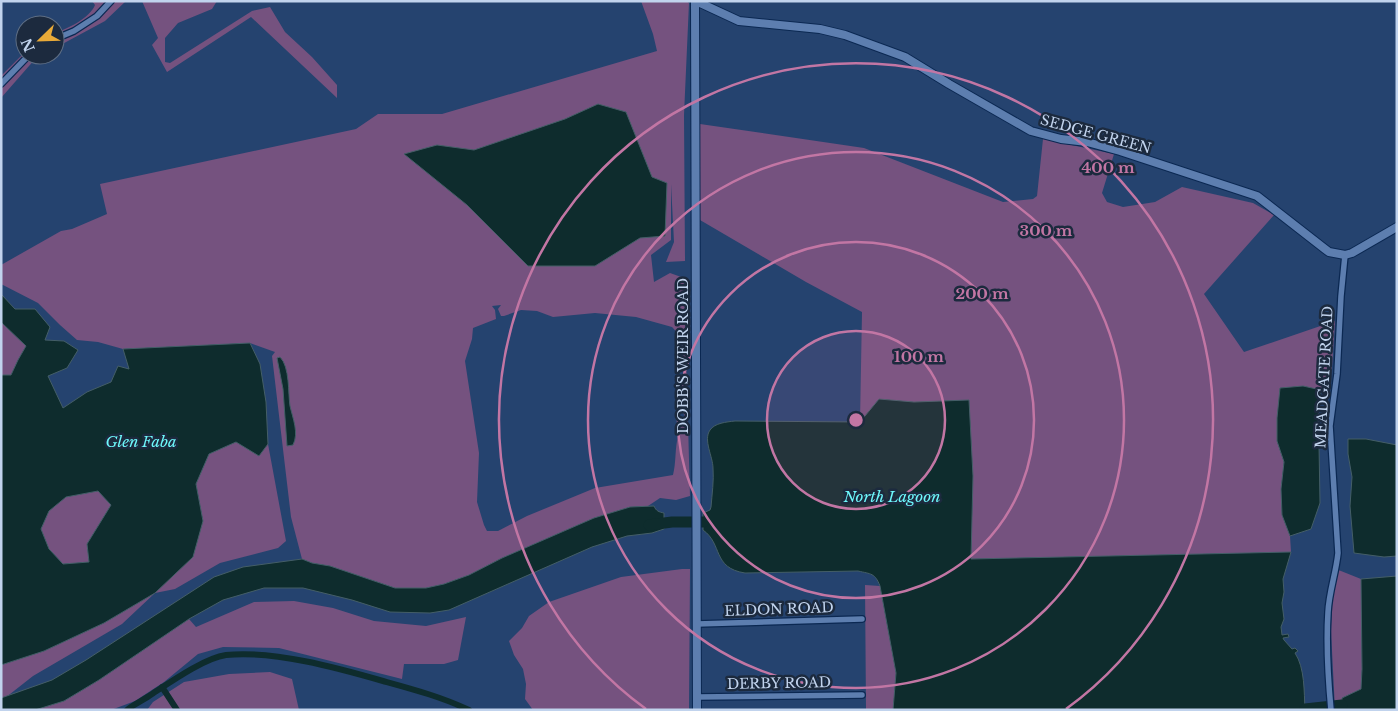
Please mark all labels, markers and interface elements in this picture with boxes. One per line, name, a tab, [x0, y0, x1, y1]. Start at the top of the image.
north arrow	[15, 15, 65, 65]
text: N	[17, 36, 39, 55]
street label: SEDGE GREEN	[1039, 111, 1154, 158]
text: 400 m	[1081, 158, 1135, 177]
text: 300 m	[1020, 221, 1073, 240]
street label: DOBB'S WEIR ROAD	[674, 278, 692, 434]
text: 200 m	[956, 284, 1009, 303]
street label: MEADGATE ROAD	[1311, 305, 1337, 449]
text: 100 m	[894, 347, 944, 366]
centre of rings	[847, 411, 865, 429]
water label: Glen Faba	[105, 432, 177, 451]
water label: North Lagoon	[843, 487, 940, 506]
street label: ELDON ROAD	[724, 598, 834, 620]
street label: DERBY ROAD	[727, 673, 831, 693]

